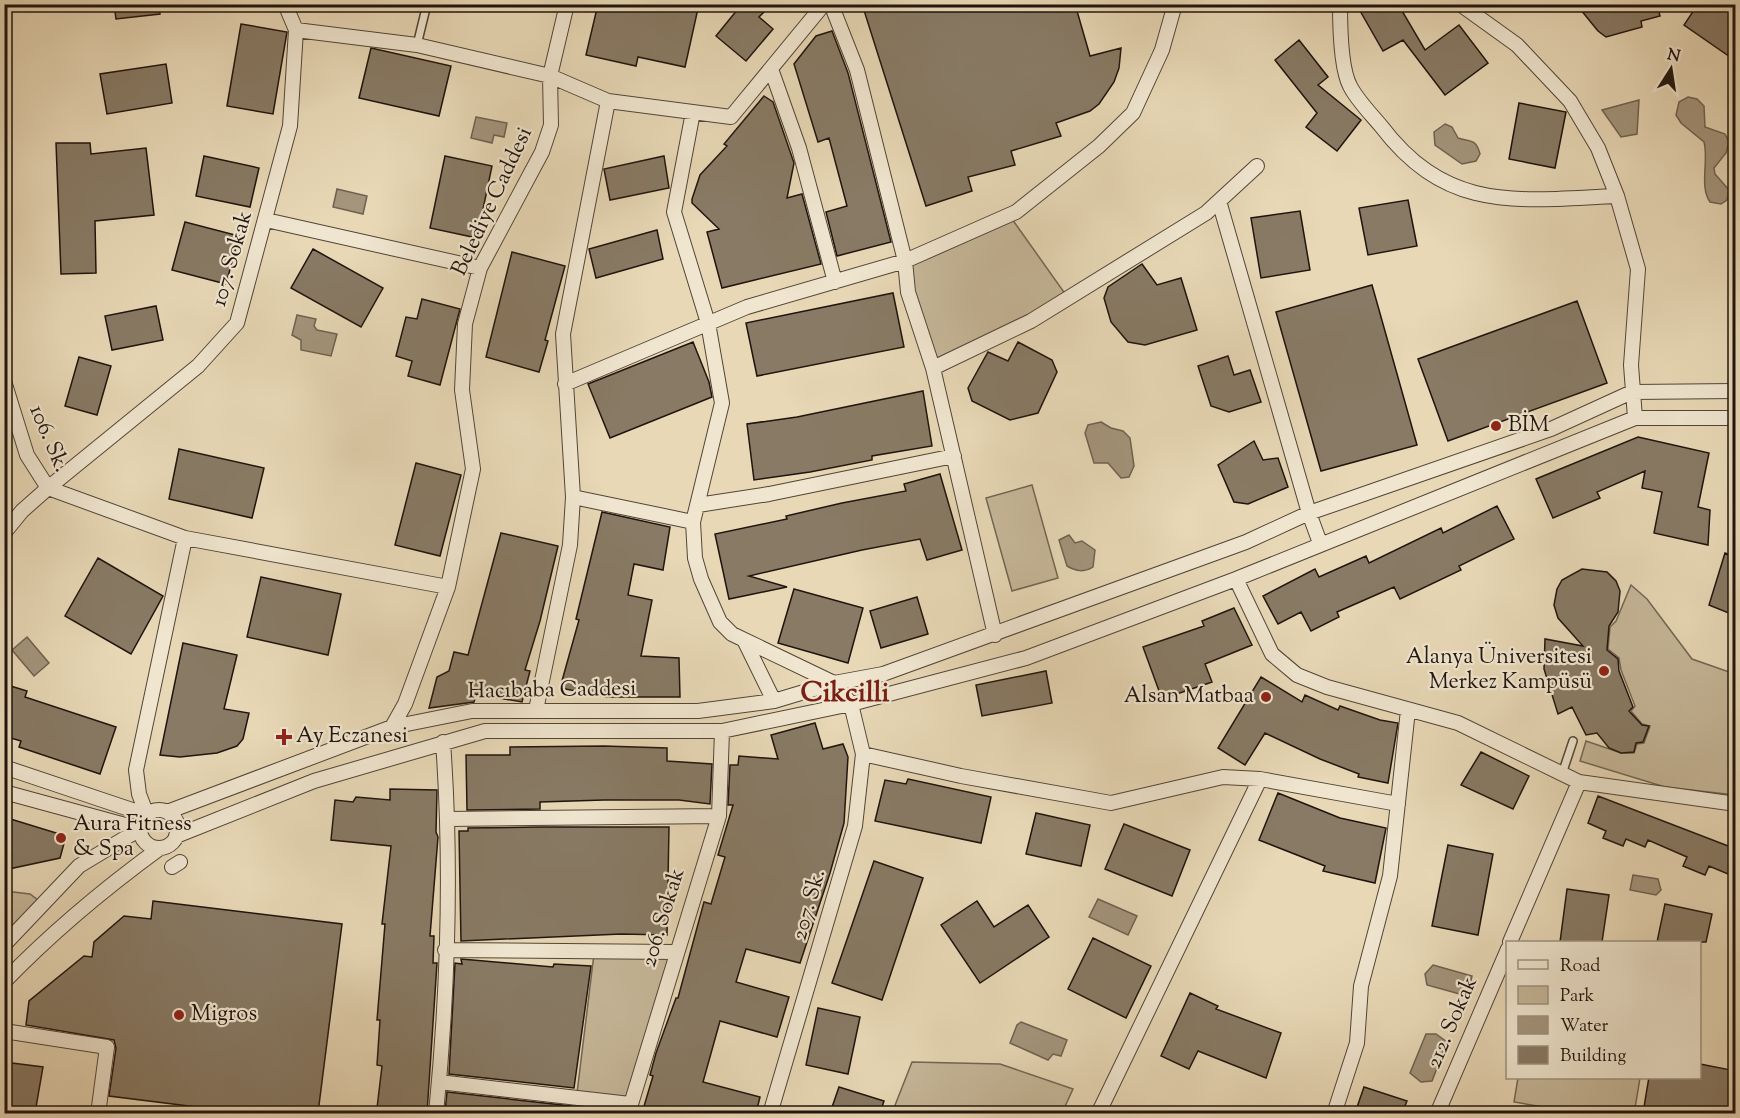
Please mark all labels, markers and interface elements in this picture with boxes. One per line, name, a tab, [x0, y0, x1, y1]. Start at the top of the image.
north arrow	[1641, 39, 1701, 99]
text: N	[1665, 44, 1682, 69]
street label: Belediye Caddesi	[444, 122, 542, 282]
street label: 107. Sokak	[204, 207, 262, 311]
street label: 106. Sk.	[20, 400, 76, 478]
place label: BİM	[1508, 410, 1549, 442]
marker: BİM	[1489, 419, 1503, 433]
place label: Alanya Üniversitesi Merkez Kampüsü	[1406, 641, 1592, 699]
marker: Alanya Üniversitesi Merkez Kampüsü	[1597, 664, 1611, 678]
street label: Hacıbaba Caddesi	[467, 674, 637, 708]
district label: Cikcilli	[800, 674, 890, 714]
place label: Alsan Matbaa	[1124, 681, 1254, 713]
marker: Alsan Matbaa	[1259, 690, 1273, 704]
place label: Ay Eczanesi	[296, 721, 408, 753]
marker: Ay Eczanesi	[277, 730, 291, 744]
place label: Aura Fitness & Spa	[73, 809, 192, 866]
marker: Aura Fitness & Spa	[54, 831, 68, 845]
street label: 206. Sokak	[634, 865, 694, 971]
street label: 207. Sk.	[785, 866, 835, 944]
legend	[1506, 941, 1701, 1079]
text: Road	[1560, 954, 1600, 980]
street label: 212. Sokak	[1419, 972, 1487, 1074]
text: Park	[1560, 984, 1595, 1010]
place label: Migros	[191, 999, 257, 1031]
marker: Migros	[172, 1008, 186, 1022]
text: Water	[1560, 1014, 1609, 1040]
text: Building	[1560, 1044, 1626, 1070]

